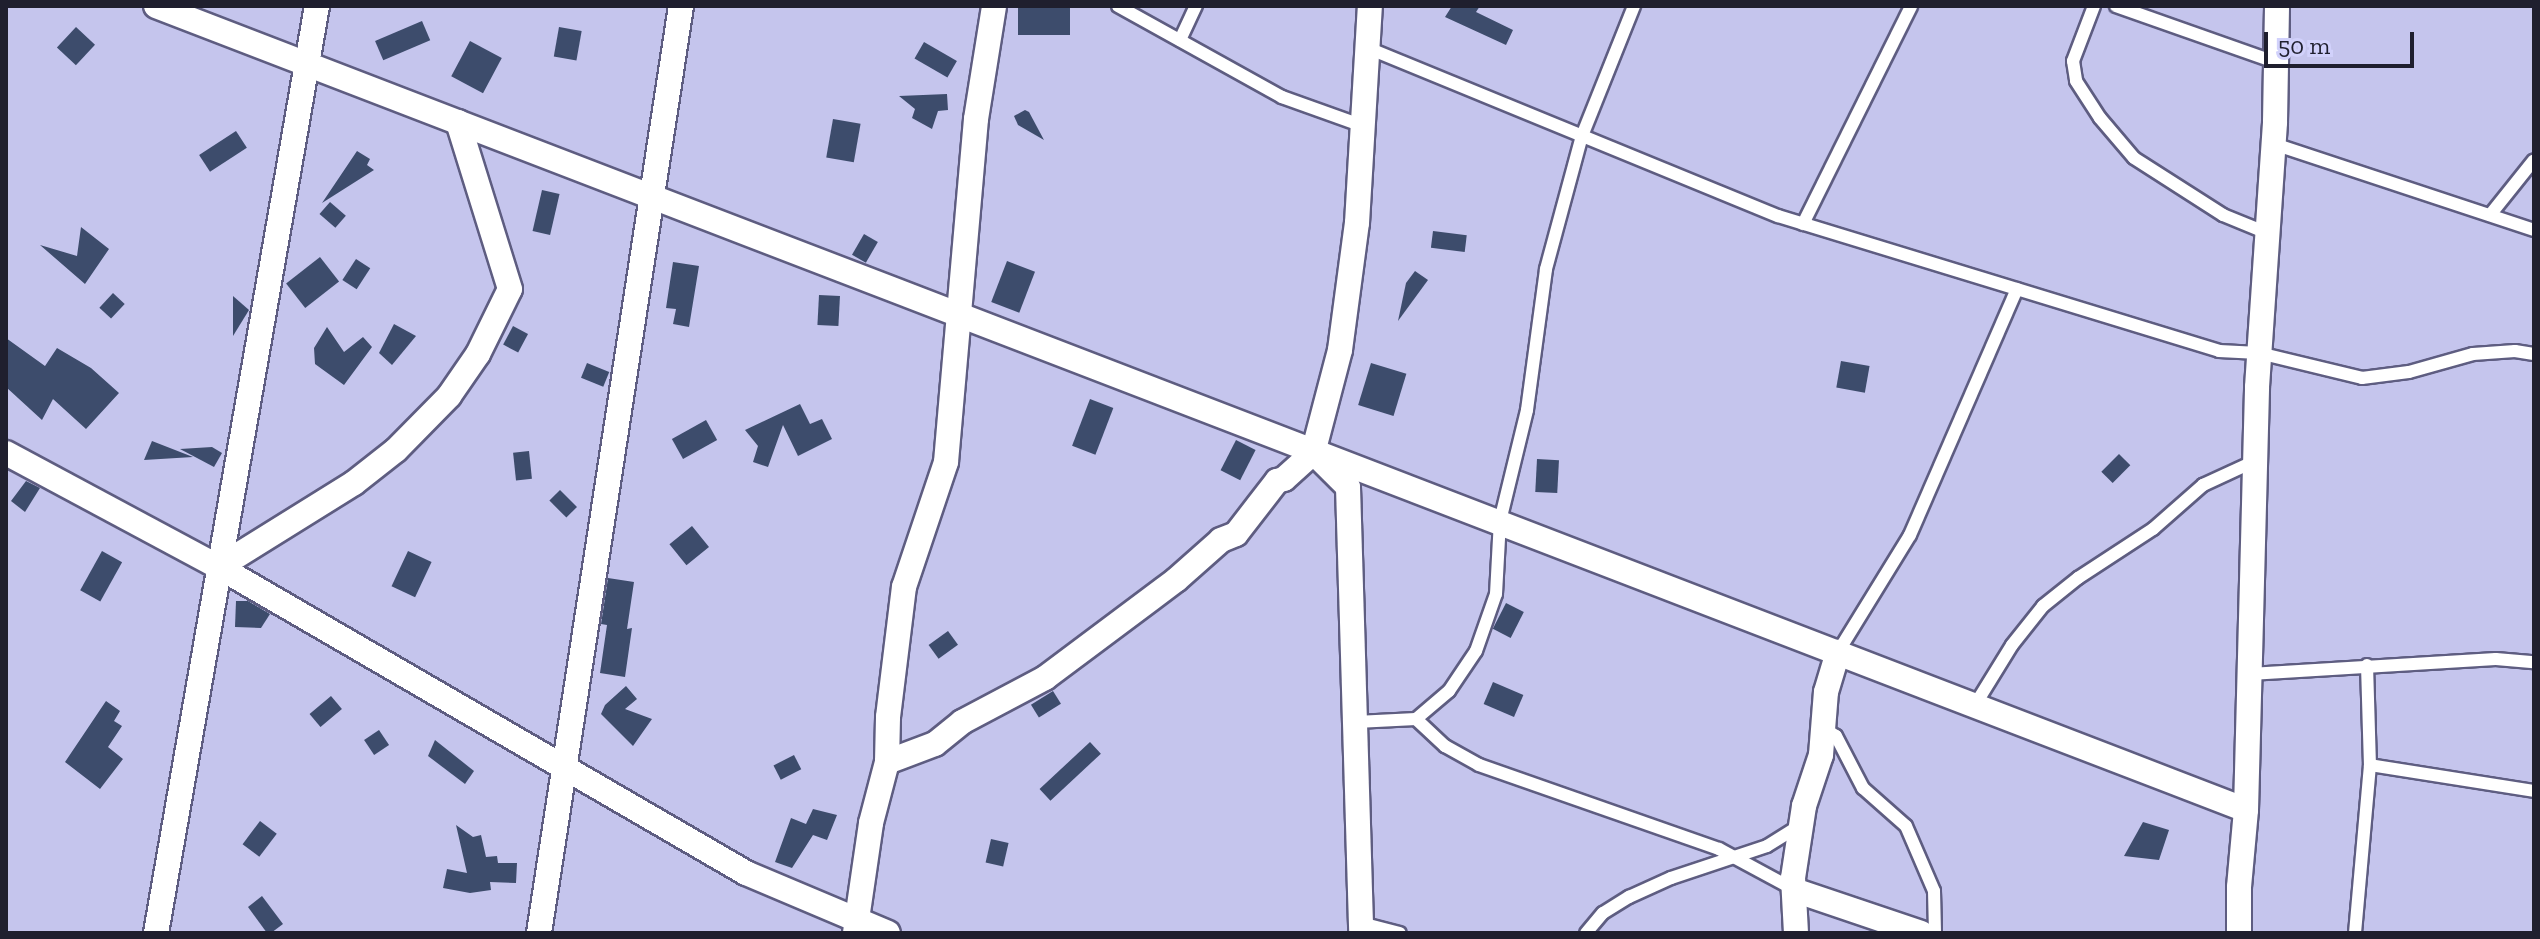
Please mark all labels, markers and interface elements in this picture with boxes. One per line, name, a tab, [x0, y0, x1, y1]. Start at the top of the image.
scale bar	[2268, 16, 2418, 66]
text: 50 m	[2278, 31, 2330, 60]

